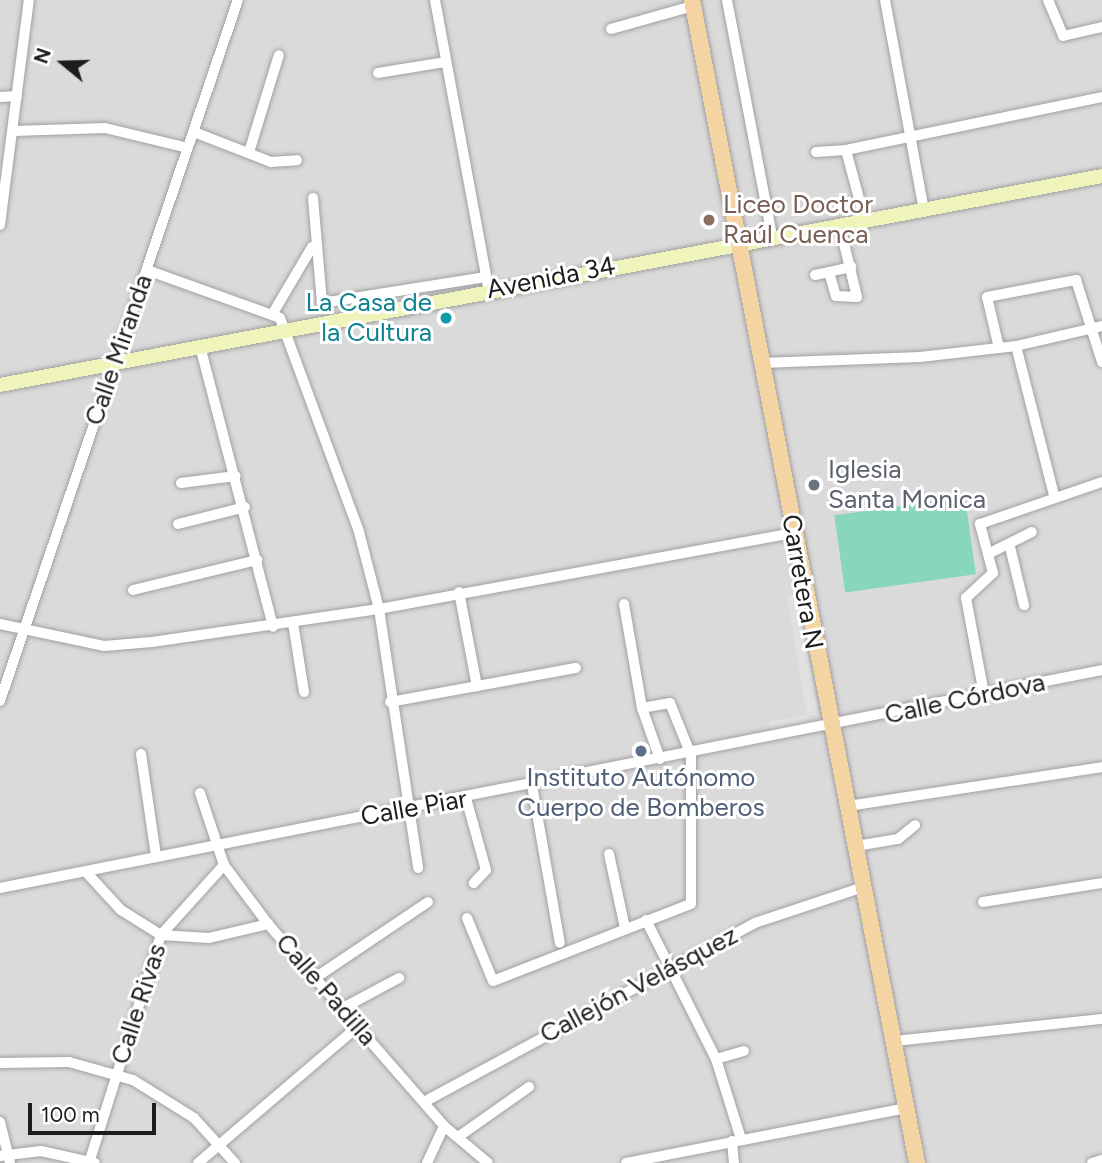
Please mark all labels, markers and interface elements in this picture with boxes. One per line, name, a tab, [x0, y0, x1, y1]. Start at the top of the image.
north arrow	[28, 28, 98, 98]
text: N	[29, 45, 56, 67]
place label: Liceo Doctor Raúl Cuenca	[723, 189, 873, 250]
marker: Liceo Doctor Raúl Cuenca	[701, 212, 717, 228]
street label: Avenida 34	[484, 250, 618, 306]
street label: Calle Miranda	[79, 271, 159, 429]
place label: La Casa de la Cultura	[306, 287, 432, 348]
marker: La Casa de la Cultura	[438, 310, 454, 326]
place label: Iglesia Santa Monica	[828, 454, 986, 516]
marker: Iglesia Santa Monica	[806, 477, 822, 493]
street label: Carretera N	[775, 512, 829, 652]
street label: Calle Córdova	[882, 667, 1048, 731]
marker: Instituto Autónomo Cuerpo de Bomberos	[633, 743, 649, 759]
place label: Instituto Autónomo Cuerpo de Bomberos	[517, 762, 765, 824]
street label: Calle Piar	[359, 783, 469, 833]
street label: Callejón Velásquez	[535, 920, 743, 1050]
street label: Calle Padilla	[269, 928, 383, 1052]
street label: Calle Rivas	[105, 940, 173, 1068]
scale bar	[32, 1090, 159, 1134]
text: 100 m	[41, 1102, 100, 1127]

